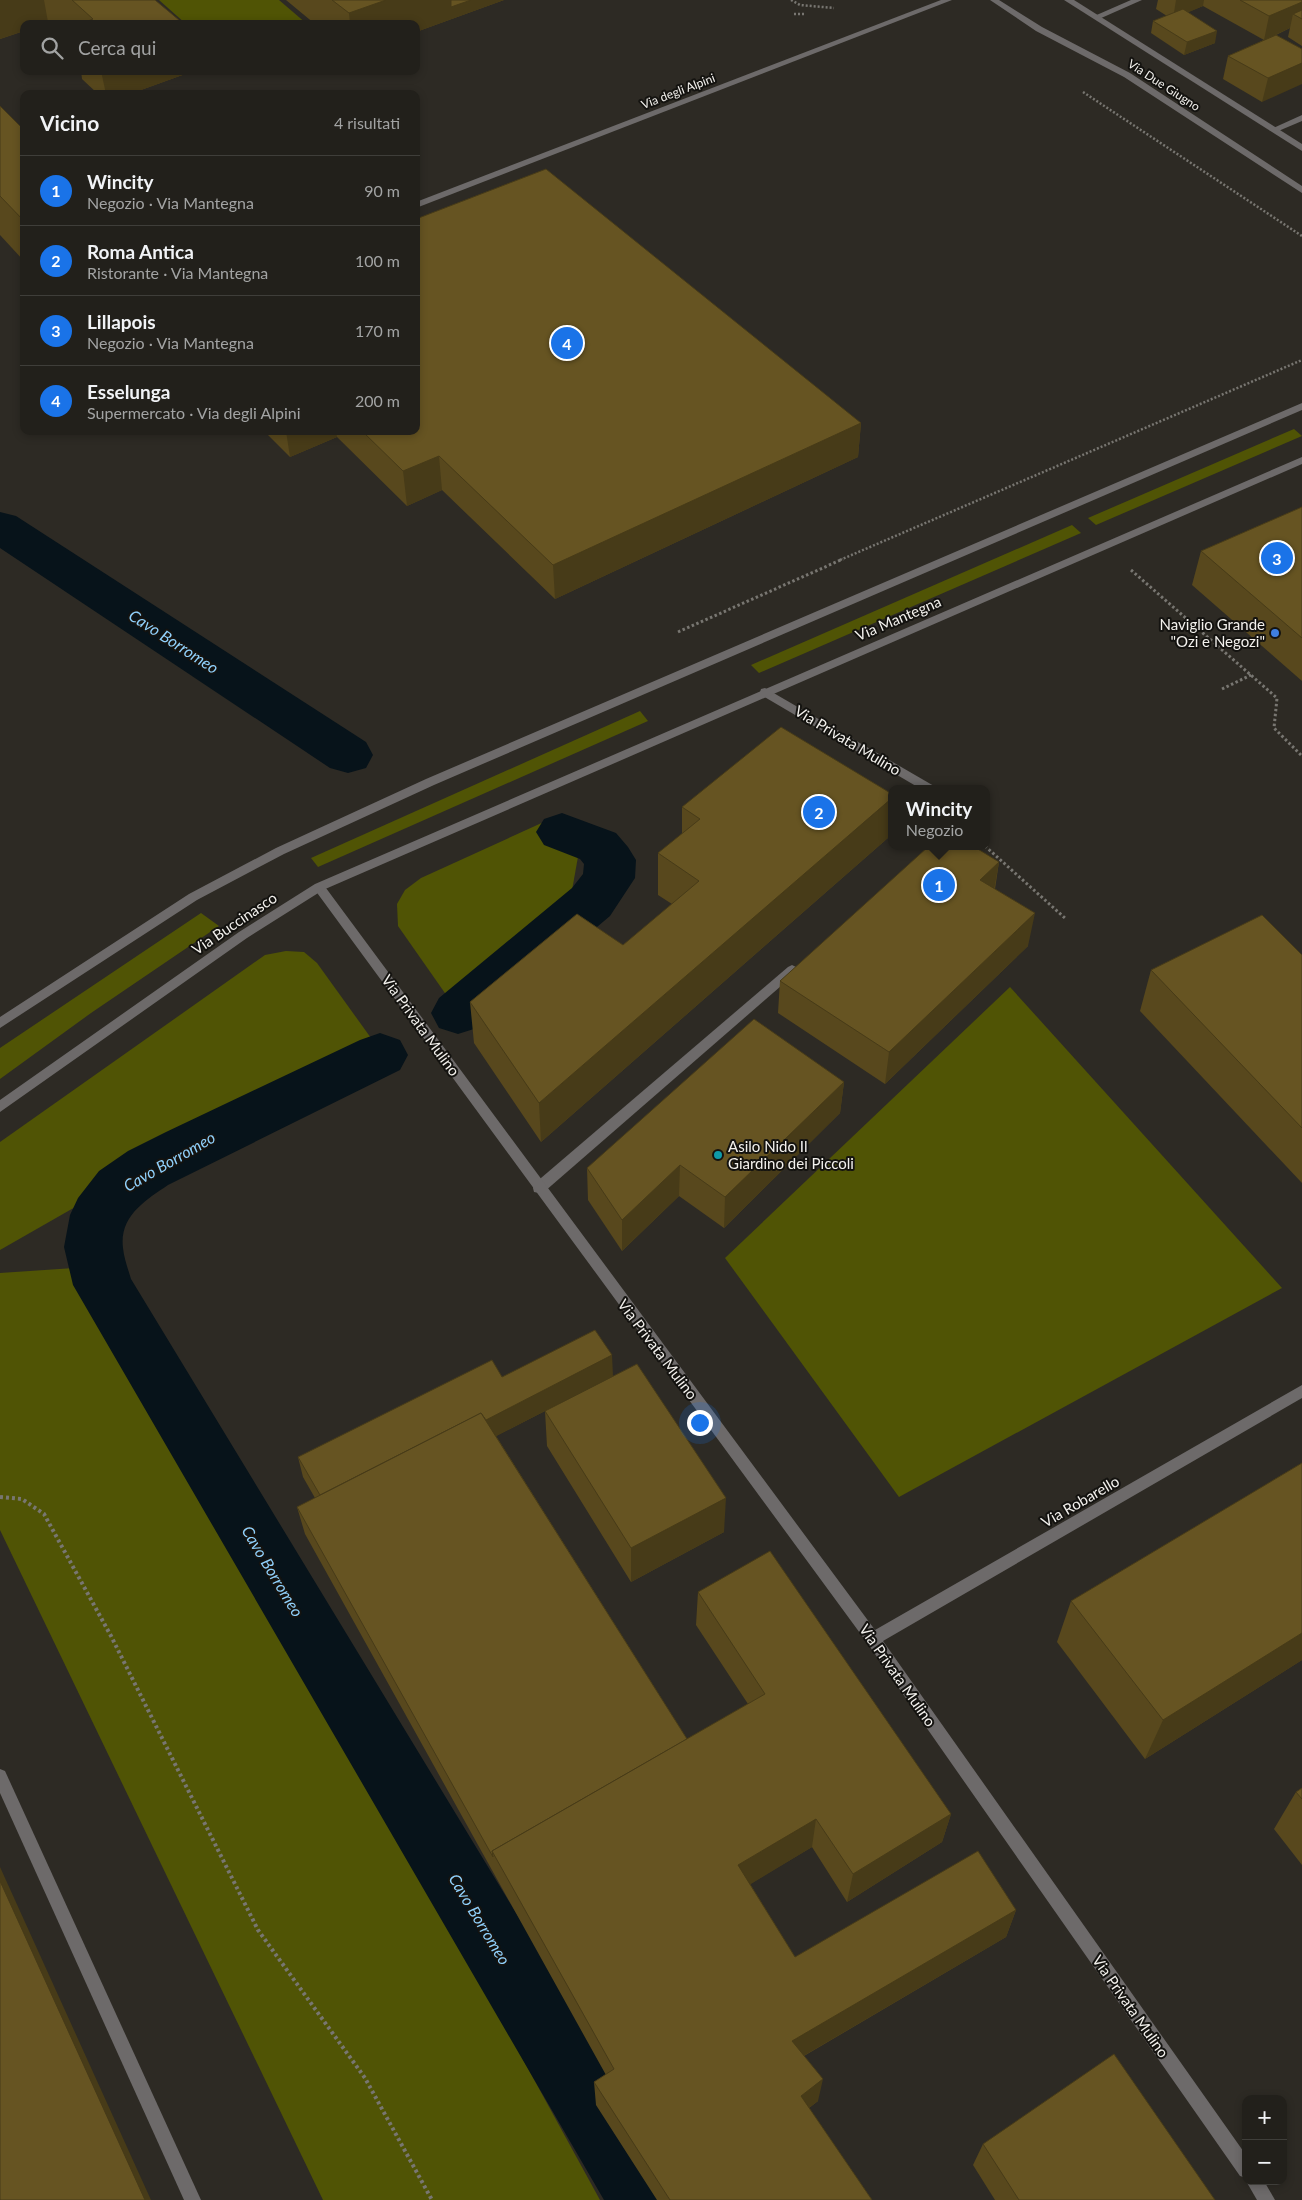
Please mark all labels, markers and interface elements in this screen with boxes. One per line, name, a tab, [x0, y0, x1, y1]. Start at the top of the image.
search box	[20, 20, 420, 75]
icon: search	[38, 34, 66, 62]
text: Cerca qui	[78, 36, 156, 59]
street label: Via Due Giugno	[1125, 56, 1203, 114]
street label: Via degli Alpini	[639, 70, 717, 112]
text: Vicino	[40, 110, 99, 135]
text: 4 risultati	[334, 113, 400, 132]
text: Wincity	[87, 170, 154, 193]
text: 1	[51, 181, 61, 200]
text: 90 m	[364, 181, 400, 200]
text: Negozio · Via Mantegna	[87, 193, 254, 212]
text: Roma Antica	[87, 240, 194, 263]
text: 2	[51, 251, 61, 270]
text: 100 m	[355, 251, 400, 270]
text: Ristorante · Via Mantegna	[87, 263, 268, 282]
text: Lillapois	[87, 310, 156, 333]
text: 3	[51, 321, 61, 340]
text: 170 m	[355, 321, 400, 340]
pin: 4	[551, 324, 583, 362]
text: Negozio · Via Mantegna	[87, 333, 254, 352]
text: Esselunga	[87, 380, 170, 403]
text: 4	[51, 391, 61, 410]
text: 200 m	[355, 391, 400, 410]
text: Supermercato · Via degli Alpini	[87, 403, 301, 422]
pin: 3	[1261, 539, 1293, 577]
street label: Via Mantegna	[852, 592, 944, 644]
water label: Cavo Borromeo	[126, 605, 222, 677]
place label: Naviglio Grande "Ozi e Negozi"	[1160, 615, 1265, 650]
marker: Naviglio Grande "Ozi e Negozi"	[1269, 627, 1281, 639]
street label: Via Privata Mulino	[792, 701, 904, 779]
popup	[888, 785, 990, 850]
pin: 2	[803, 793, 835, 831]
text: Wincity	[906, 797, 972, 820]
text: Negozio	[906, 820, 963, 839]
pin: 1	[923, 866, 955, 904]
street label: Via Buccinasco	[188, 888, 280, 958]
street label: Via Privata Mulino	[378, 971, 464, 1079]
water label: Cavo Borromeo	[120, 1127, 218, 1195]
place label: Asilo Nido Il Giardino dei Piccoli	[728, 1137, 854, 1172]
marker: Asilo Nido Il Giardino dei Piccoli	[712, 1149, 724, 1161]
street label: Via Privata Mulino	[614, 1295, 702, 1403]
your location	[687, 1410, 713, 1436]
street label: Via Robarello	[1038, 1471, 1122, 1531]
water label: Cavo Borromeo	[238, 1522, 308, 1620]
street label: Via Privata Mulino	[856, 1620, 940, 1730]
water label: Cavo Borromeo	[445, 1870, 515, 1968]
street label: Via Privata Mulino	[1089, 1951, 1173, 2061]
map controls	[1242, 2095, 1287, 2185]
button: +	[1242, 2095, 1287, 2140]
button: −	[1242, 2140, 1287, 2185]

